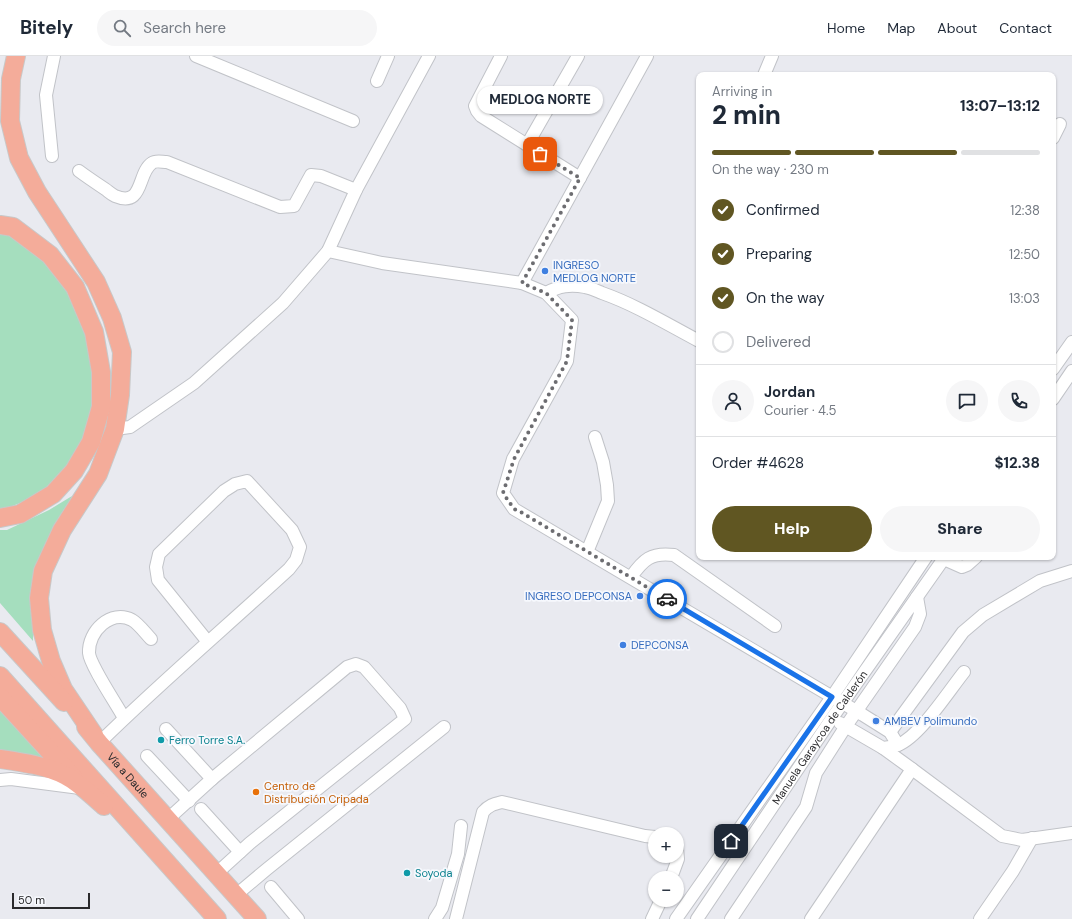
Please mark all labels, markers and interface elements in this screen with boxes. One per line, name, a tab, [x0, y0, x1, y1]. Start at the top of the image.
search box	[97, 10, 377, 46]
text: Bitely	[20, 15, 73, 40]
icon: search	[111, 17, 133, 39]
text: Search here	[143, 18, 226, 38]
text: Home	[827, 19, 865, 37]
text: Map	[887, 19, 915, 37]
text: About	[937, 19, 977, 37]
text: Contact	[999, 19, 1052, 37]
text: Arriving in	[712, 83, 772, 100]
callout: MEDLOG NORTE	[477, 86, 603, 114]
text: MEDLOG NORTE	[489, 91, 591, 108]
text: 13:07–13:12	[960, 96, 1040, 116]
text: 2 min	[712, 98, 781, 132]
pin	[523, 137, 557, 171]
icon: bag	[529, 143, 551, 165]
text: On the way · 230 m	[712, 161, 829, 178]
icon: check	[712, 199, 734, 221]
text: Confirmed	[746, 200, 820, 220]
text: 12:38	[1010, 202, 1040, 219]
icon: check	[712, 243, 734, 265]
text: Preparing	[746, 244, 812, 264]
text: 12:50	[1009, 246, 1040, 263]
place label: INGRESO MEDLOG NORTE	[553, 258, 636, 285]
marker: INGRESO MEDLOG NORTE	[540, 266, 550, 276]
icon: check	[712, 287, 734, 309]
text: On the way	[746, 288, 825, 308]
text: 13:03	[1009, 290, 1040, 307]
text: Delivered	[746, 332, 811, 352]
button: person	[712, 380, 754, 422]
button: chat	[946, 380, 988, 422]
button: phone	[998, 380, 1040, 422]
text: Jordan	[764, 382, 815, 402]
text: Courier · 4.5	[764, 402, 837, 419]
text: Order #4628	[712, 453, 804, 473]
text: $12.38	[995, 453, 1040, 473]
button: Help	[712, 506, 872, 552]
button: Share	[880, 506, 1040, 552]
courier	[647, 579, 687, 619]
icon: car	[656, 588, 678, 610]
place label: INGRESO DEPCONSA	[525, 589, 632, 603]
marker: INGRESO DEPCONSA	[635, 591, 645, 601]
place label: DEPCONSA	[631, 638, 689, 652]
marker: DEPCONSA	[618, 640, 628, 650]
street label: Manuela Garaycoa de Calderón	[769, 668, 870, 807]
place label: AMBEV Polimundo	[884, 714, 977, 728]
marker: AMBEV Polimundo	[871, 716, 881, 726]
place label: Ferro Torre S.A.	[169, 733, 245, 747]
marker: Ferro Torre S.A.	[156, 735, 166, 745]
street label: Vía a Daule	[104, 750, 152, 801]
place label: Centro de Distribución Cripada	[264, 779, 369, 806]
marker: Centro de Distribución Cripada	[251, 787, 261, 797]
pin	[714, 824, 748, 858]
map controls	[648, 827, 684, 907]
button: +	[648, 827, 684, 863]
icon: home	[720, 830, 742, 852]
place label: Soyoda	[415, 866, 452, 880]
marker: Soyoda	[402, 868, 412, 878]
button: −	[648, 871, 684, 907]
scale bar	[12, 891, 90, 910]
text: 50 m	[18, 893, 45, 907]

